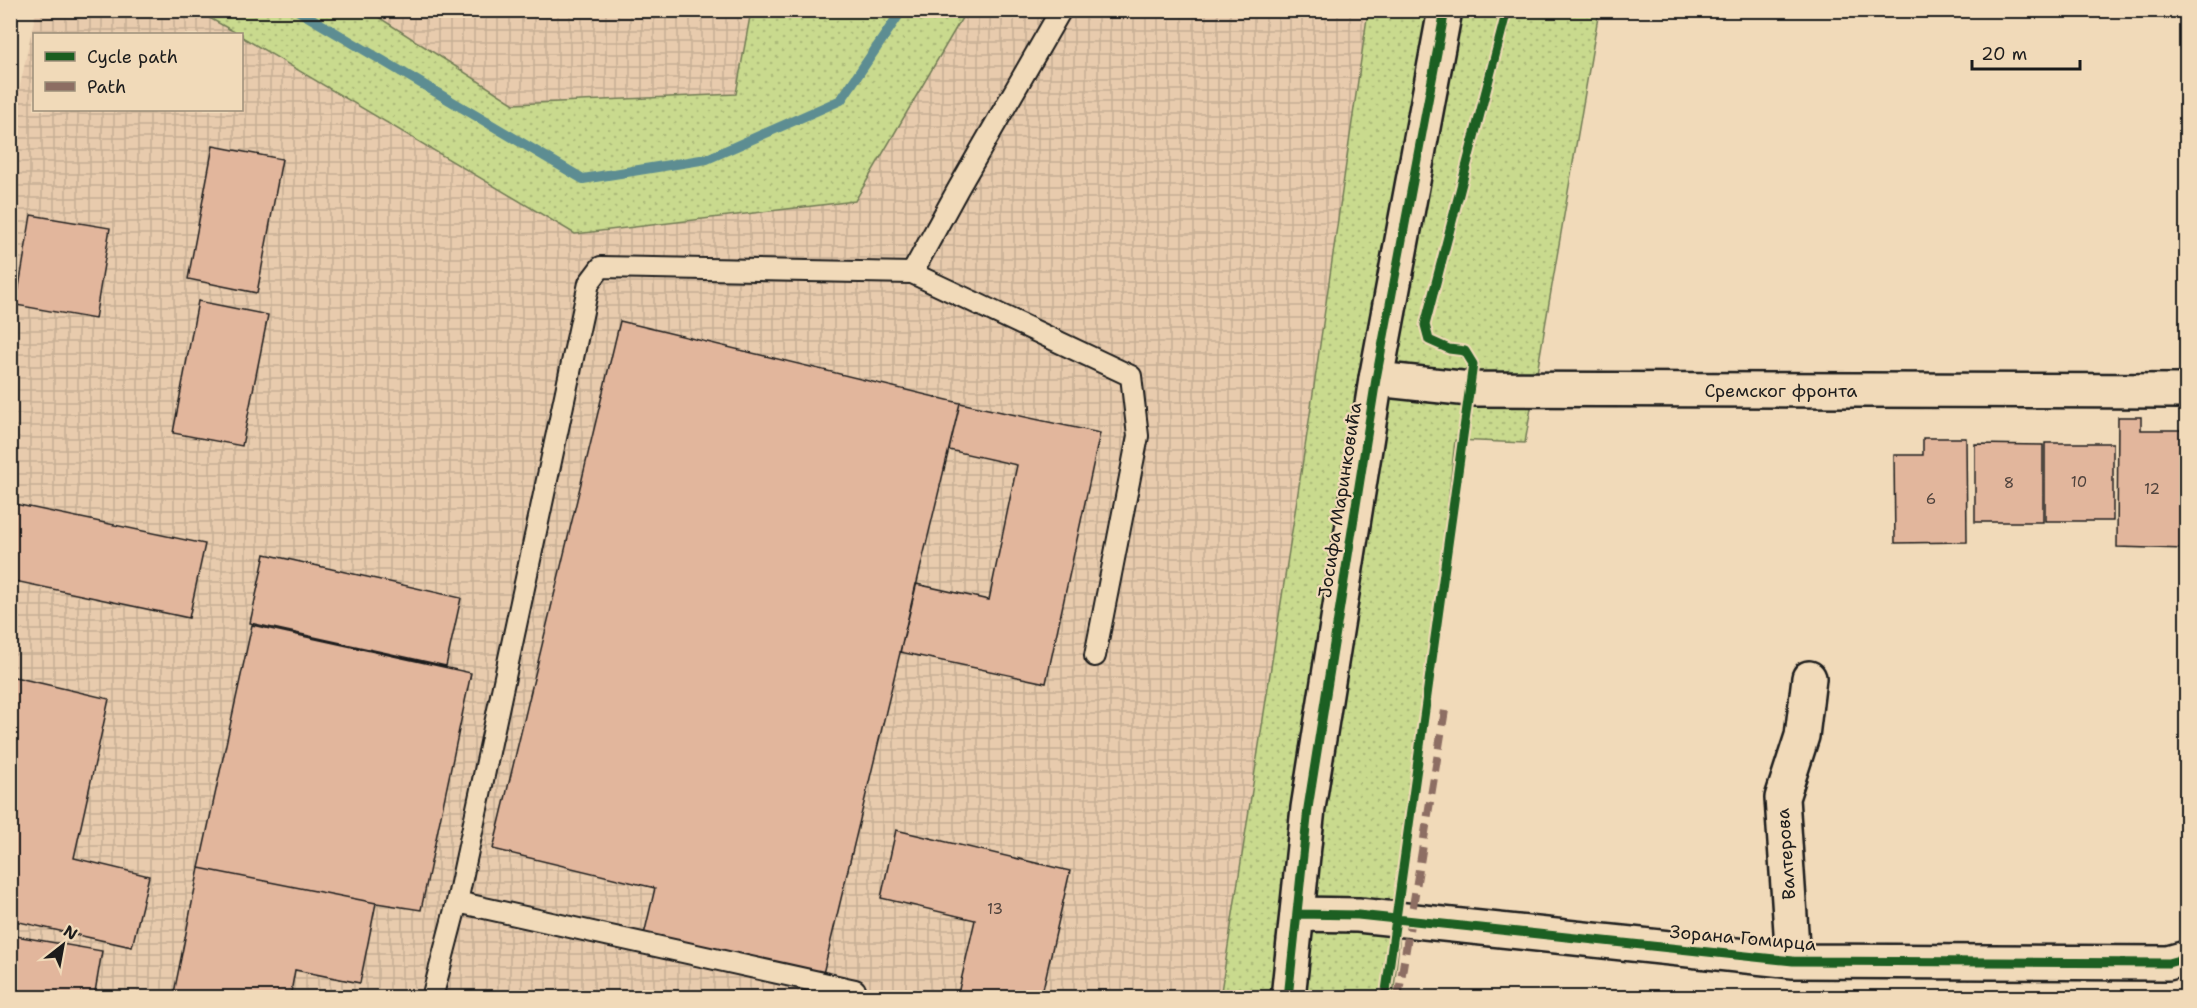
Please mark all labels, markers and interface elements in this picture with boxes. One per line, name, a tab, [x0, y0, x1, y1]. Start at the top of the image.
legend	[33, 33, 243, 111]
scale bar	[1972, 33, 2080, 71]
text: 20 m	[1981, 42, 2027, 66]
text: Cycle path	[87, 45, 178, 69]
text: Path	[87, 75, 126, 99]
street label: Сремског фронта	[1704, 379, 1858, 403]
street label: Јосифа Маринковића	[1313, 400, 1367, 600]
house number: 10	[2071, 472, 2087, 492]
house number: 8	[2004, 473, 2014, 493]
house number: 12	[2144, 479, 2160, 499]
house number: 6	[1926, 489, 1936, 509]
street label: Валтерова	[1771, 808, 1801, 900]
house number: 13	[987, 899, 1003, 919]
north arrow	[33, 915, 93, 975]
text: N	[60, 920, 81, 945]
street label: Зорана Гомирца	[1669, 920, 1817, 956]

